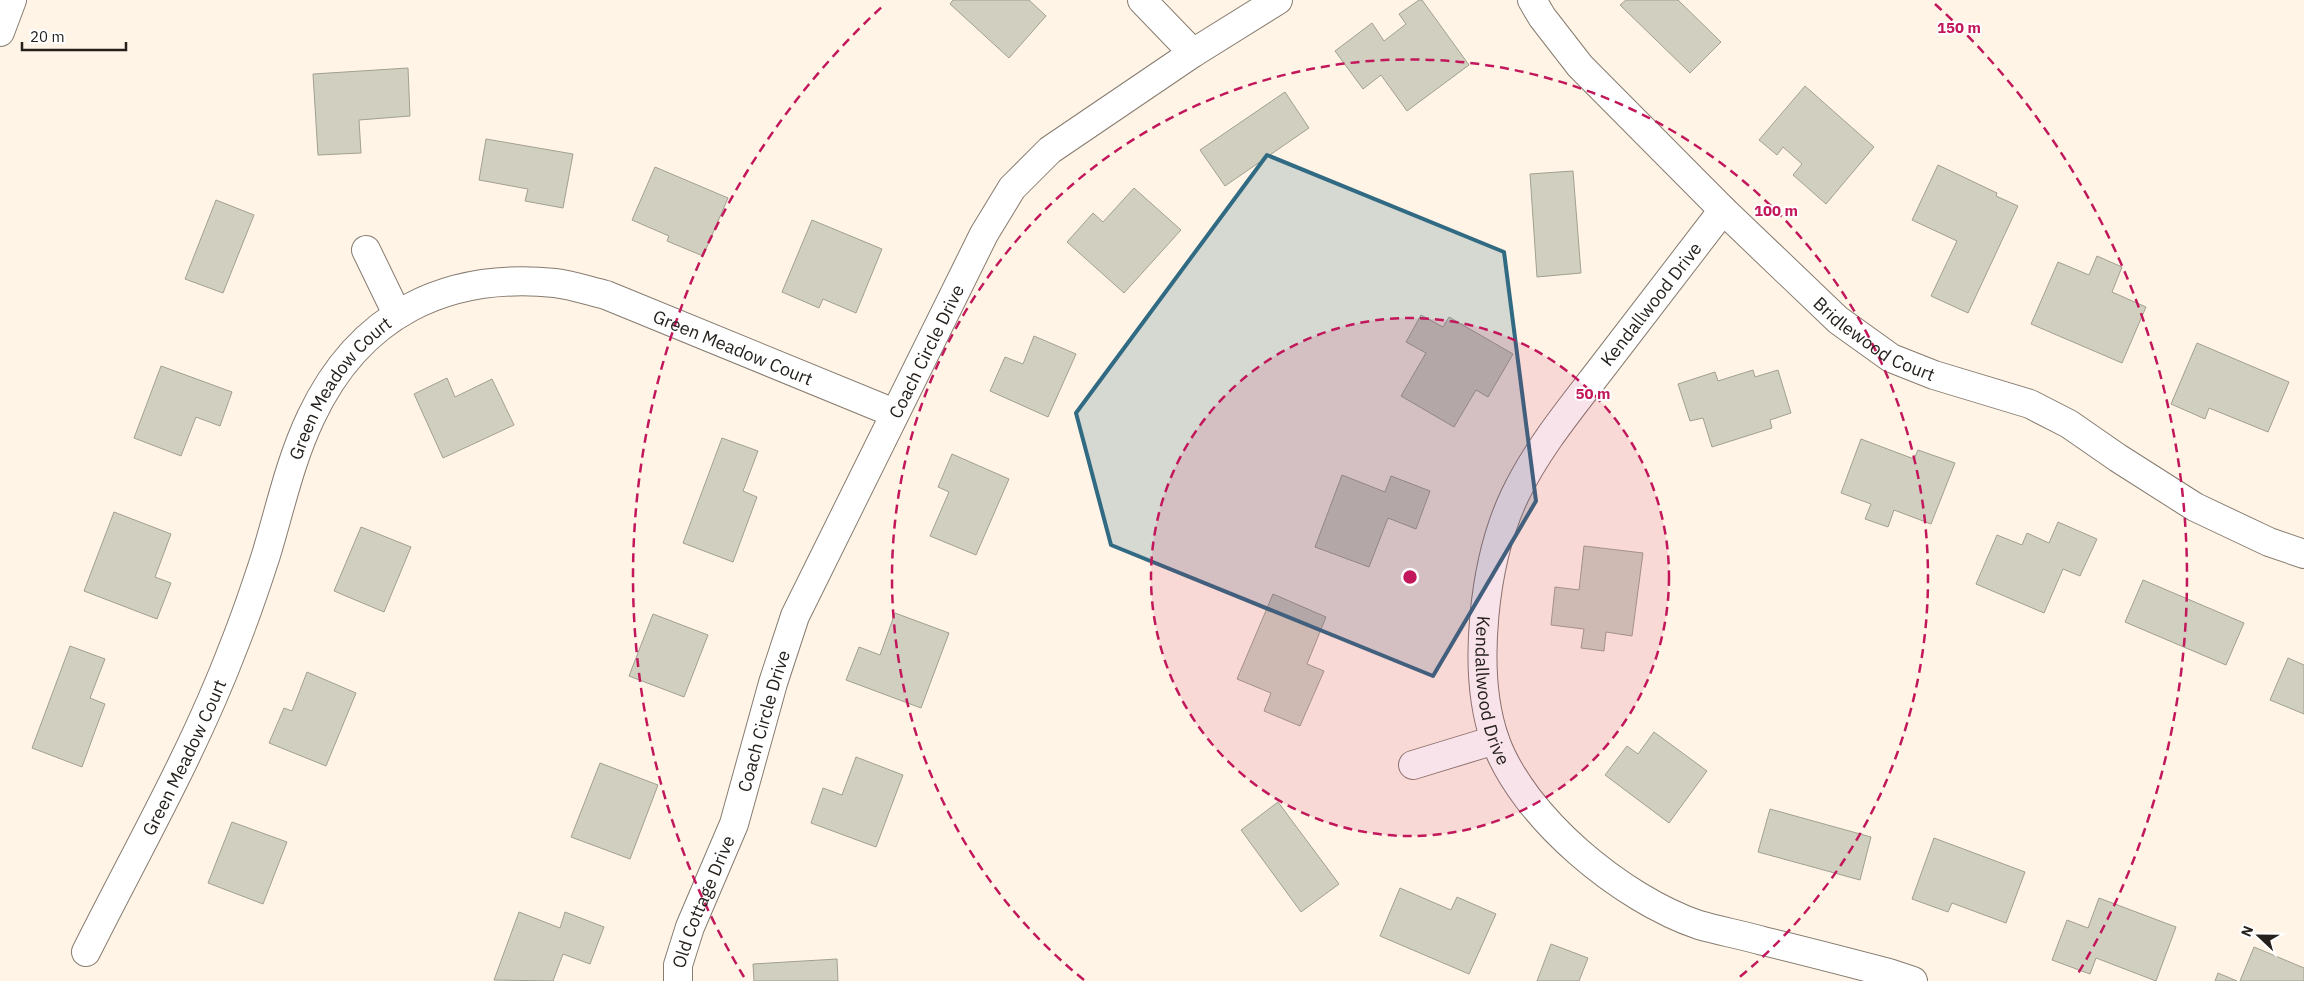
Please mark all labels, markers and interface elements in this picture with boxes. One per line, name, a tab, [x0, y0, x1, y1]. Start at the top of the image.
text: 150 m	[1937, 18, 1981, 37]
scale bar	[22, 20, 126, 52]
text: 20 m	[30, 27, 65, 46]
text: 100 m	[1754, 201, 1798, 220]
street label: Kendallwood Drive	[1595, 237, 1707, 371]
street label: Coach Circle Drive	[883, 280, 969, 422]
street label: Bridlewood Court	[1809, 291, 1939, 386]
street label: Green Meadow Court	[650, 304, 816, 390]
street label: Green Meadow Court	[283, 311, 396, 463]
text: 50 m	[1576, 384, 1610, 403]
centre of rings	[1401, 568, 1419, 586]
street label: Kendallwood Drive	[1471, 615, 1516, 769]
street label: Coach Circle Drive	[732, 647, 795, 794]
street label: Green Meadow Court	[137, 676, 231, 839]
street label: Old Cottage Drive	[666, 832, 739, 971]
north arrow	[2234, 911, 2284, 961]
text: N	[2237, 923, 2257, 939]

